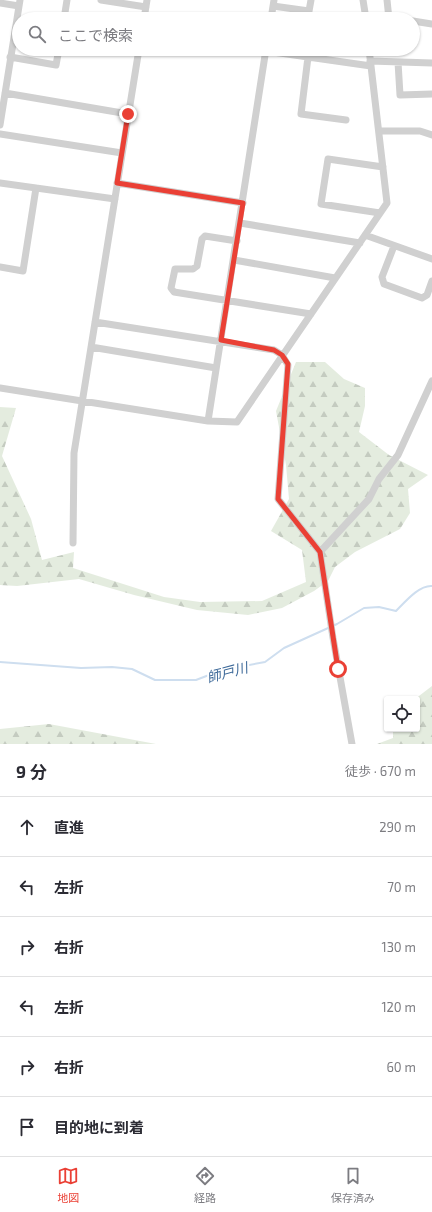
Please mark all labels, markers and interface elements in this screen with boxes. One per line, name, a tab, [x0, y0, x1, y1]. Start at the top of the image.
search box	[12, 12, 420, 56]
icon: search	[26, 23, 48, 45]
text: ここで検索	[58, 26, 133, 44]
route end	[119, 105, 137, 123]
water label: 師戸川	[205, 658, 251, 686]
route start	[329, 660, 347, 678]
map controls	[384, 696, 420, 732]
button: locate	[384, 696, 420, 732]
text: 9 分	[16, 761, 47, 781]
text: 徒歩 · 670 m	[345, 763, 416, 779]
icon: ahead	[16, 816, 38, 838]
text: 直進	[54, 818, 84, 836]
text: 290 m	[379, 819, 416, 835]
icon: left	[16, 876, 38, 898]
text: 左折	[54, 878, 84, 896]
text: 70 m	[387, 879, 416, 895]
icon: right	[16, 936, 38, 958]
text: 右折	[54, 938, 84, 956]
text: 130 m	[381, 939, 416, 955]
icon: left	[16, 996, 38, 1018]
text: 左折	[54, 998, 84, 1016]
text: 120 m	[381, 999, 416, 1015]
icon: right	[16, 1056, 38, 1078]
text: 右折	[54, 1058, 84, 1076]
text: 60 m	[386, 1059, 416, 1075]
icon: arrive	[16, 1116, 38, 1138]
text: 目的地に到着	[54, 1118, 144, 1136]
tab: 地図	[57, 1165, 79, 1205]
tab: 経路	[194, 1165, 216, 1205]
tab: 保存済み	[331, 1165, 375, 1205]

